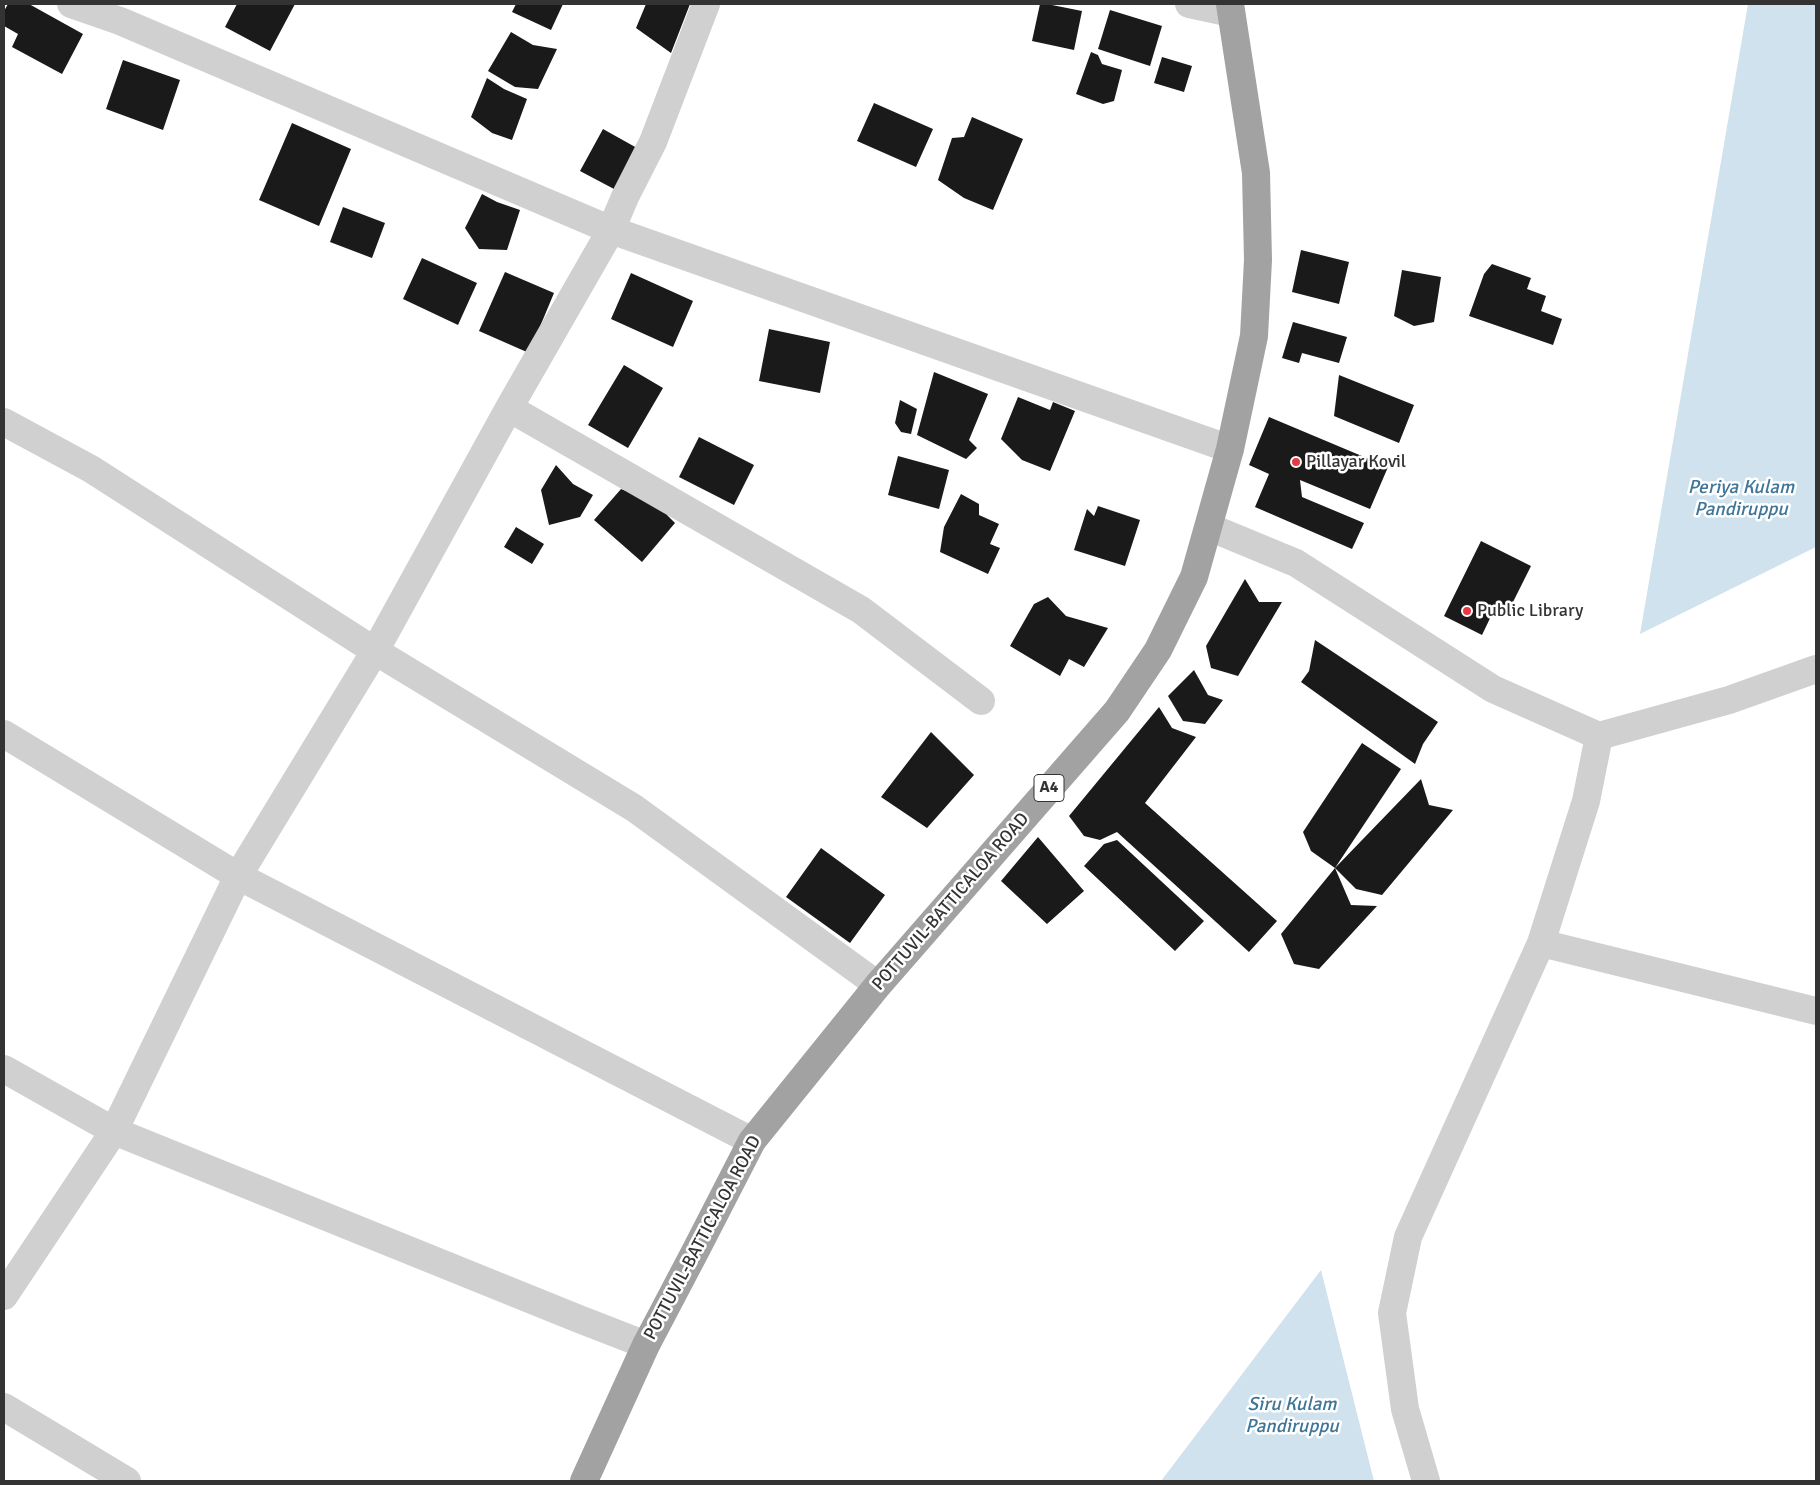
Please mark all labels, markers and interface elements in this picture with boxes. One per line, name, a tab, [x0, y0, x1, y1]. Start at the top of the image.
place label: Pillayar Kovil	[1306, 451, 1406, 473]
marker: Pillayar Kovil	[1290, 456, 1302, 468]
water label: Periya Kulam Pandiruppu	[1688, 477, 1794, 521]
place label: Public Library	[1477, 600, 1583, 622]
marker: Public Library	[1461, 605, 1473, 617]
road number: A4	[1034, 774, 1064, 801]
street label: POTTUVIL-BATTICALOA ROAD	[868, 809, 1034, 995]
street label: POTTUVIL-BATTICALOA ROAD	[640, 1132, 766, 1344]
water label: Siru Kulam Pandiruppu	[1245, 1394, 1339, 1438]

